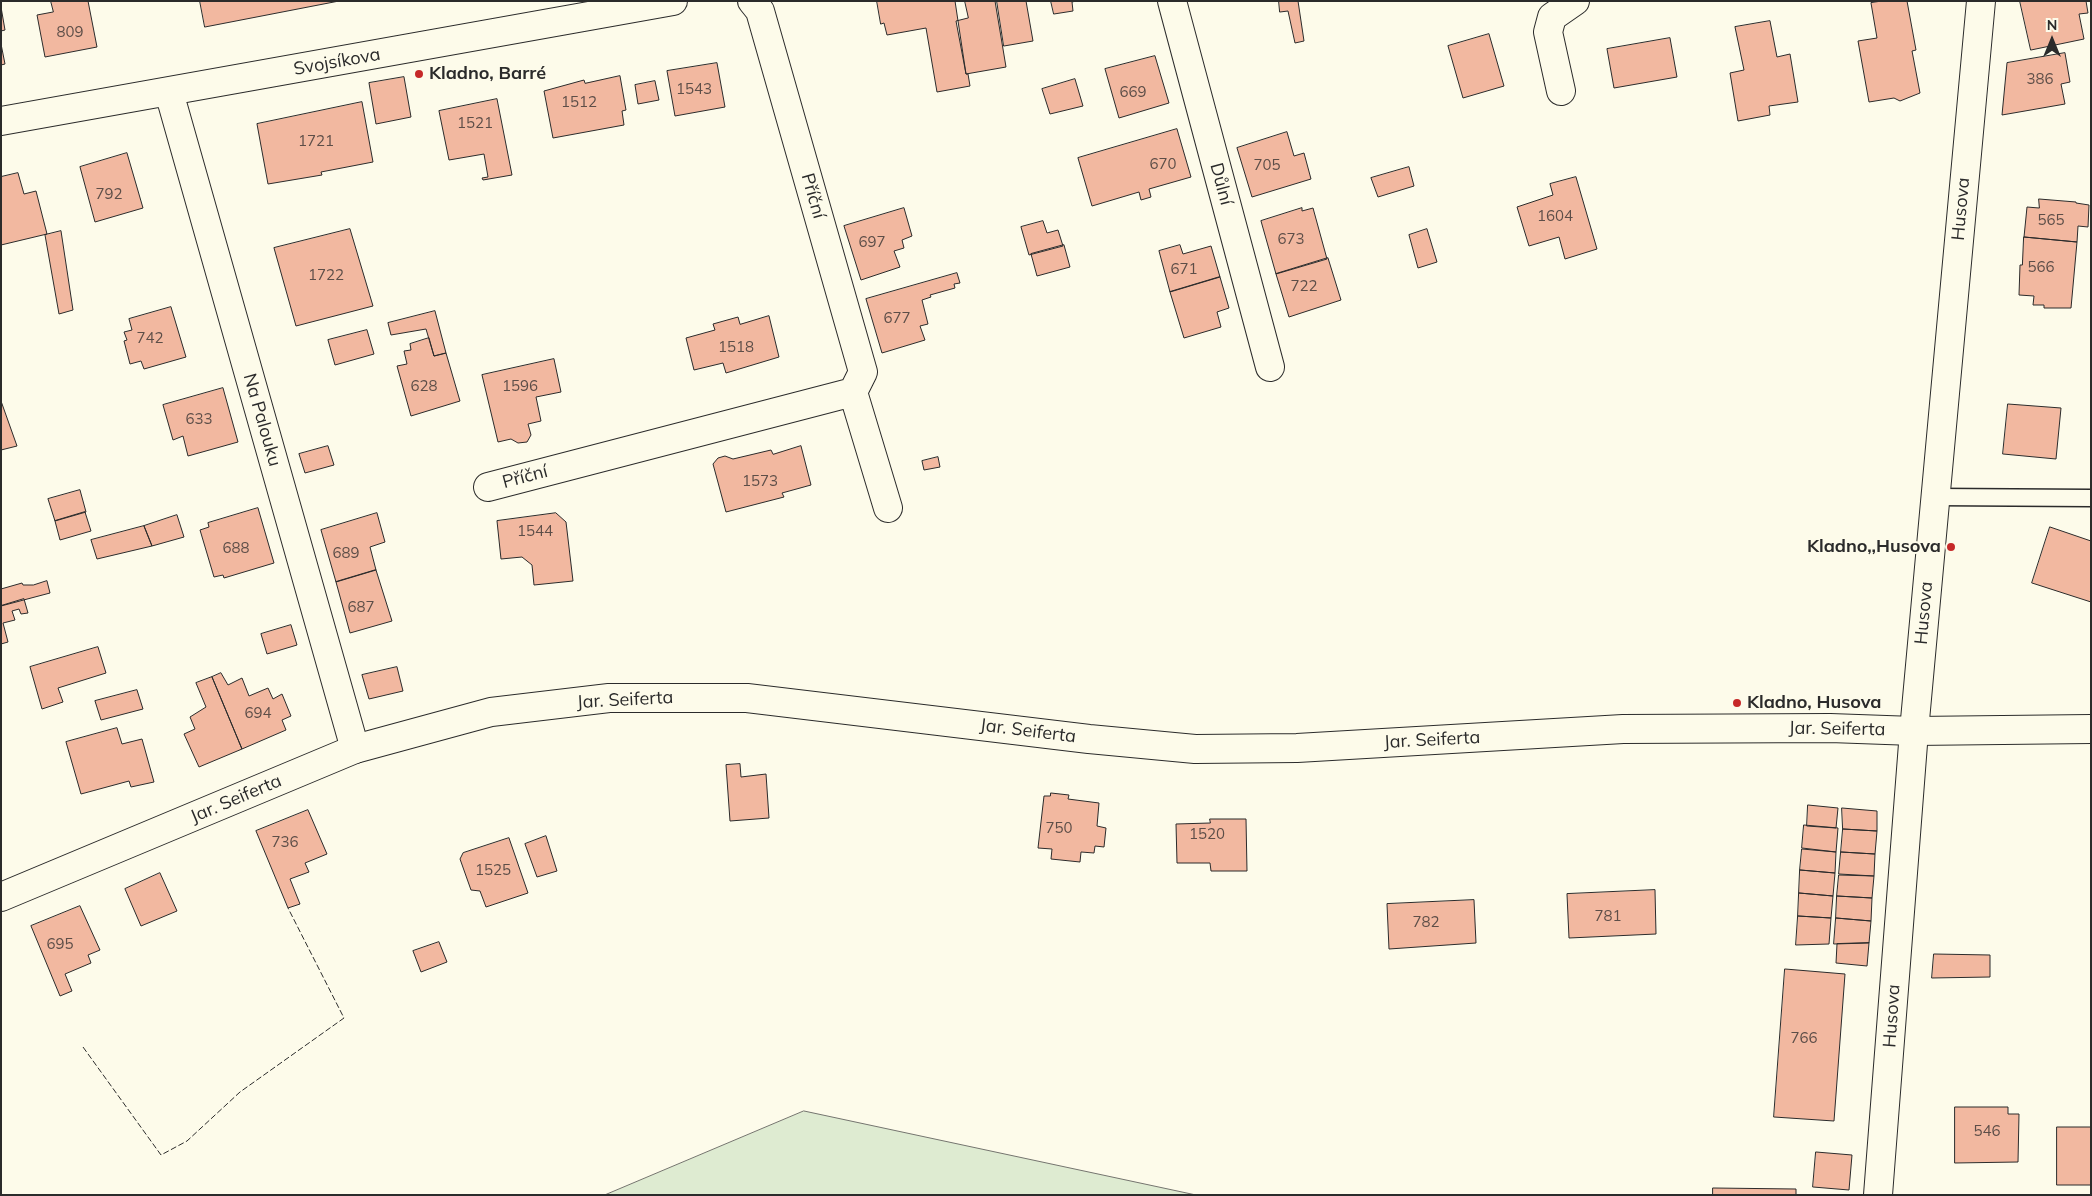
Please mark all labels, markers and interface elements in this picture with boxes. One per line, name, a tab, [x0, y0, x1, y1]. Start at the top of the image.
north arrow	[2027, 15, 2077, 65]
text: N	[2047, 16, 2057, 34]
house number: 809	[57, 23, 83, 41]
street label: Svojsíkova	[292, 44, 382, 80]
place label: Kladno, Barré	[429, 63, 546, 85]
marker: Kladno, Barré	[413, 68, 425, 80]
house number: 386	[2027, 70, 2053, 88]
house number: 1543	[676, 80, 712, 98]
house number: 669	[1120, 83, 1146, 101]
house number: 1512	[561, 93, 597, 111]
house number: 1521	[457, 114, 493, 132]
house number: 1721	[298, 132, 334, 150]
house number: 670	[1150, 155, 1176, 173]
house number: 705	[1254, 156, 1280, 174]
street label: Důlní	[1205, 160, 1237, 208]
street label: Příční	[796, 171, 830, 221]
street label: Husova	[1947, 176, 1975, 242]
house number: 792	[96, 185, 122, 203]
house number: 1604	[1537, 207, 1573, 225]
house number: 565	[2038, 211, 2064, 229]
house number: 673	[1278, 230, 1304, 248]
house number: 697	[859, 233, 885, 251]
house number: 566	[2028, 258, 2054, 276]
house number: 671	[1171, 260, 1197, 278]
house number: 1722	[308, 266, 344, 284]
house number: 722	[1291, 277, 1317, 295]
house number: 677	[884, 309, 910, 327]
house number: 742	[137, 329, 163, 347]
house number: 1518	[718, 338, 754, 356]
street label: Na Palouku	[238, 371, 286, 469]
house number: 628	[411, 377, 437, 395]
house number: 1596	[502, 377, 538, 395]
house number: 633	[186, 410, 212, 428]
street label: Příční	[500, 461, 550, 493]
house number: 1573	[742, 472, 778, 490]
house number: 1544	[517, 522, 553, 540]
place label: Kladno,,Husova	[1807, 536, 1941, 558]
house number: 688	[223, 539, 249, 557]
marker: Kladno,,Husova	[1945, 541, 1957, 553]
house number: 689	[333, 544, 359, 562]
street label: Husova	[1910, 580, 1938, 646]
house number: 687	[348, 598, 374, 616]
street label: Jar. Seiferta	[576, 687, 674, 713]
place label: Kladno, Husova	[1747, 692, 1882, 714]
marker: Kladno, Husova	[1731, 697, 1743, 709]
house number: 694	[245, 704, 271, 722]
street label: Jar. Seiferta	[979, 714, 1077, 748]
street label: Jar. Seiferta	[1788, 717, 1886, 741]
street label: Jar. Seiferta	[1383, 727, 1481, 753]
street label: Jar. Seiferta	[187, 770, 285, 828]
house number: 750	[1046, 819, 1072, 837]
house number: 1520	[1189, 825, 1225, 843]
house number: 736	[272, 833, 298, 851]
house number: 1525	[475, 861, 511, 879]
house number: 781	[1595, 907, 1621, 925]
house number: 782	[1413, 913, 1439, 931]
house number: 695	[47, 935, 73, 953]
street label: Husova	[1879, 984, 1905, 1048]
house number: 766	[1791, 1029, 1817, 1047]
house number: 546	[1974, 1122, 2000, 1140]

